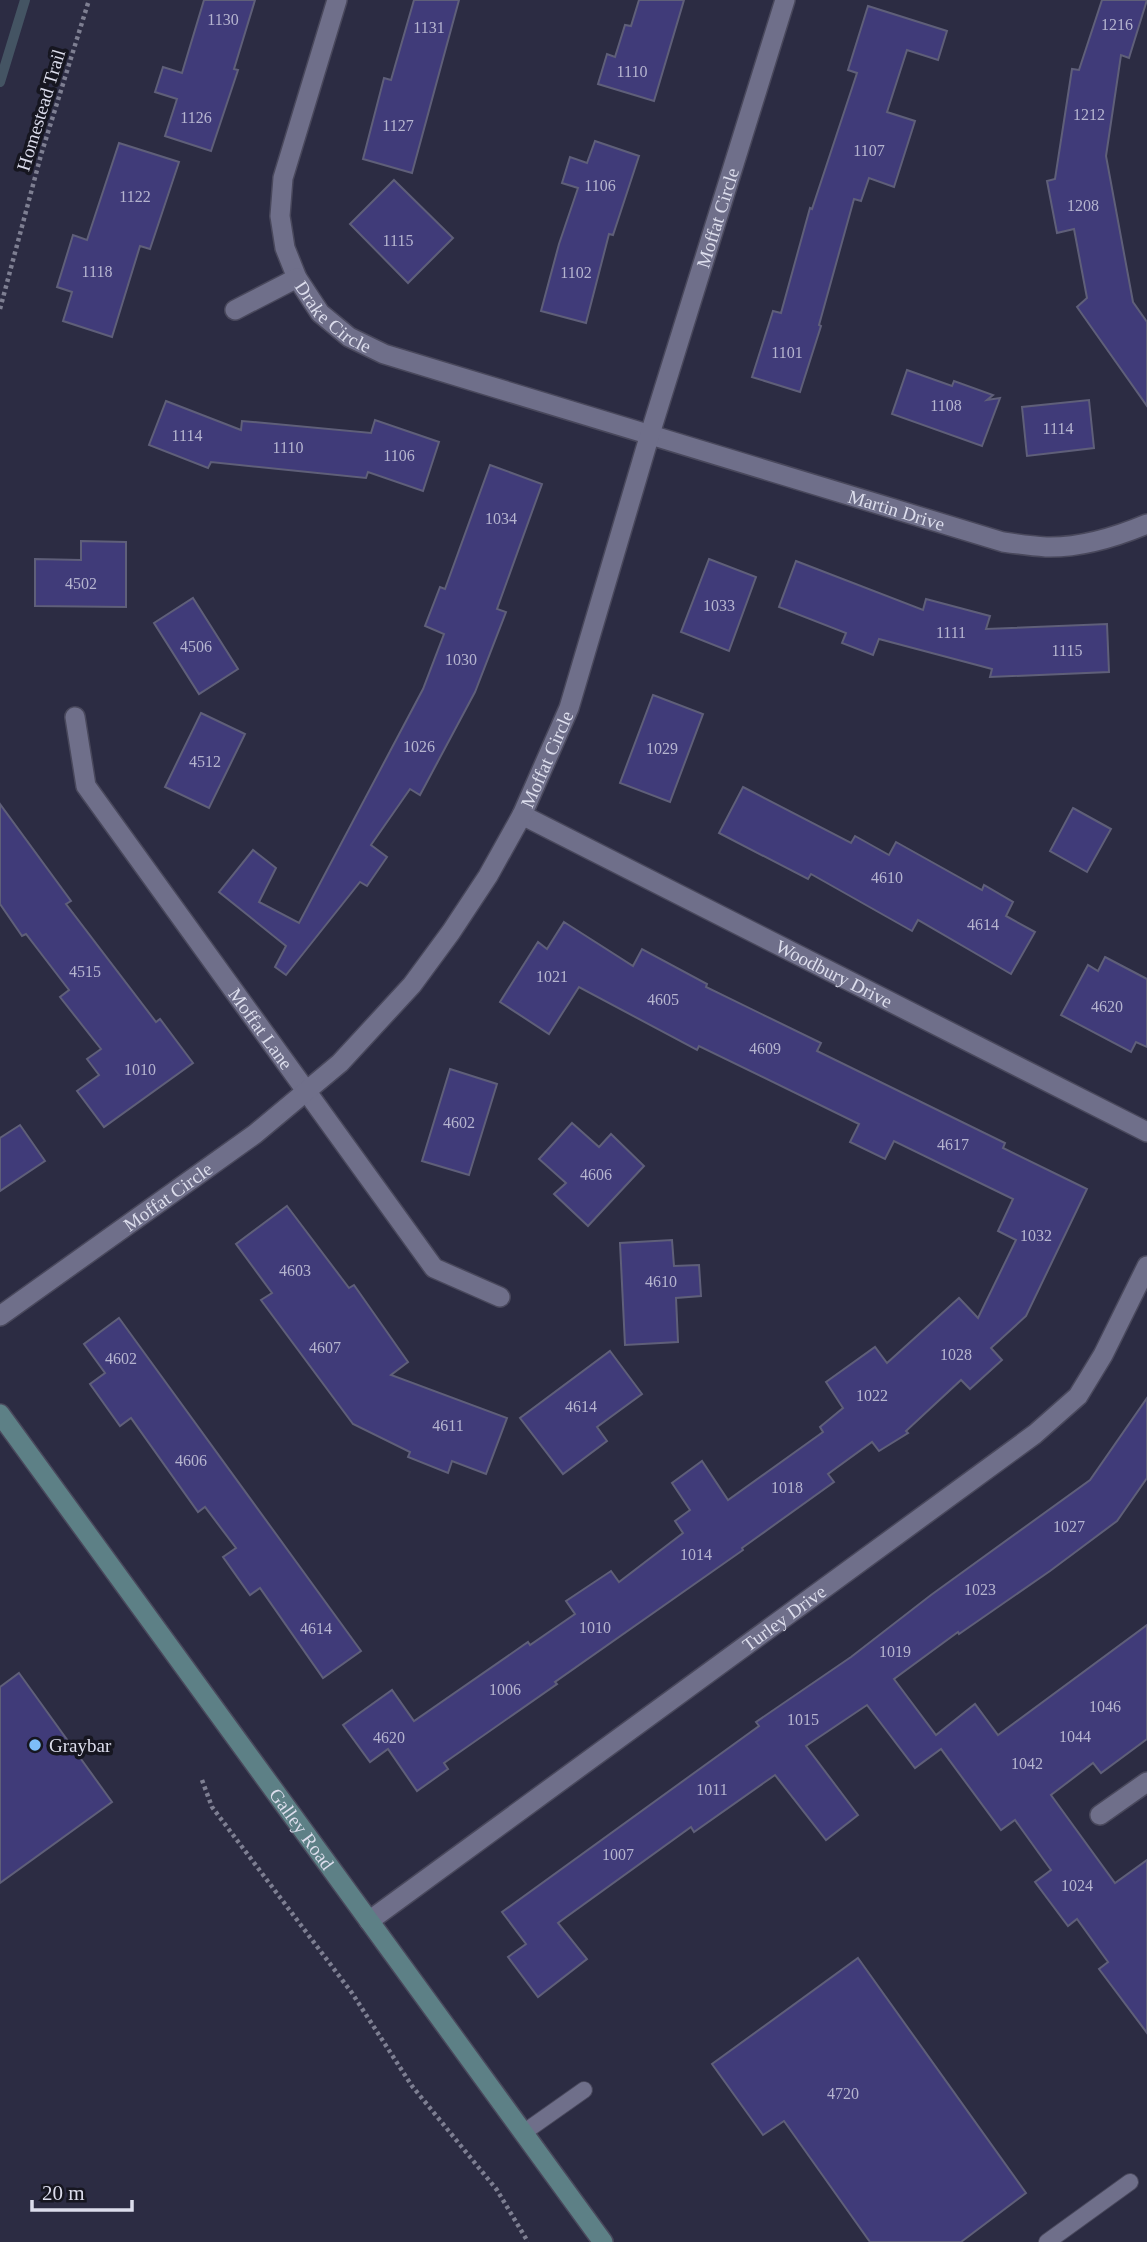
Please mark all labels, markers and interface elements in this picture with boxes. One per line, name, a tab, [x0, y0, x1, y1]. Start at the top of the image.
house number: 1130	[207, 11, 239, 28]
house number: 1216	[1101, 16, 1133, 33]
house number: 1131	[413, 19, 445, 36]
street label: Homestead Trail	[13, 47, 69, 173]
house number: 1110	[617, 63, 647, 80]
house number: 1212	[1073, 106, 1105, 123]
house number: 1126	[180, 109, 212, 126]
house number: 1127	[382, 117, 414, 134]
house number: 1107	[853, 142, 885, 159]
street label: Moffat Circle	[692, 165, 743, 270]
house number: 1106	[584, 177, 616, 194]
house number: 1122	[119, 188, 151, 205]
house number: 1208	[1067, 197, 1099, 214]
house number: 1115	[383, 232, 413, 249]
house number: 1118	[82, 263, 112, 280]
house number: 1102	[560, 264, 592, 281]
street label: Drake Circle	[291, 277, 375, 357]
house number: 1101	[771, 344, 803, 361]
house number: 1108	[930, 397, 962, 414]
house number: 1114	[1043, 420, 1073, 437]
house number: 1114	[172, 427, 202, 444]
house number: 1110	[273, 439, 303, 456]
house number: 1106	[383, 447, 415, 464]
street label: Martin Drive	[846, 485, 947, 534]
house number: 1034	[485, 510, 517, 527]
house number: 4502	[65, 575, 97, 592]
house number: 1033	[703, 597, 735, 614]
house number: 1111	[936, 624, 966, 641]
house number: 4506	[180, 638, 212, 655]
house number: 1115	[1052, 642, 1082, 659]
house number: 1030	[445, 651, 477, 668]
street label: Moffat Circle	[516, 707, 577, 811]
house number: 1026	[403, 738, 435, 755]
house number: 1029	[646, 740, 678, 757]
house number: 4512	[189, 753, 221, 770]
house number: 4610	[871, 869, 903, 886]
house number: 4614	[967, 916, 999, 933]
street label: Woodbury Drive	[772, 935, 896, 1012]
house number: 4515	[69, 963, 101, 980]
house number: 1021	[536, 968, 568, 985]
street label: Moffat Lane	[225, 984, 297, 1073]
house number: 4605	[647, 991, 679, 1008]
house number: 4620	[1091, 998, 1123, 1015]
house number: 4609	[749, 1040, 781, 1057]
house number: 1010	[124, 1061, 156, 1078]
house number: 4602	[443, 1114, 475, 1131]
house number: 4617	[937, 1136, 969, 1153]
street label: Moffat Circle	[119, 1158, 216, 1235]
house number: 4606	[580, 1166, 612, 1183]
house number: 1032	[1020, 1227, 1052, 1244]
house number: 4603	[279, 1262, 311, 1279]
house number: 4610	[645, 1273, 677, 1290]
house number: 4607	[309, 1339, 341, 1356]
house number: 1028	[940, 1346, 972, 1363]
house number: 4602	[105, 1350, 137, 1367]
house number: 1022	[856, 1387, 888, 1404]
house number: 4614	[565, 1398, 597, 1415]
house number: 4611	[432, 1417, 464, 1434]
house number: 4606	[175, 1452, 207, 1469]
house number: 1018	[771, 1479, 803, 1496]
house number: 1027	[1053, 1518, 1085, 1535]
house number: 1014	[680, 1546, 712, 1563]
street label: Turley Drive	[738, 1580, 830, 1655]
house number: 1023	[964, 1581, 996, 1598]
house number: 1010	[579, 1619, 611, 1636]
house number: 4614	[300, 1620, 332, 1637]
house number: 1019	[879, 1643, 911, 1660]
house number: 1006	[489, 1681, 521, 1698]
house number: 1046	[1089, 1698, 1121, 1715]
house number: 1015	[787, 1711, 819, 1728]
house number: 1044	[1059, 1728, 1091, 1745]
house number: 4620	[373, 1729, 405, 1746]
place label: Graybar	[49, 1735, 112, 1756]
marker: Graybar	[27, 1737, 43, 1753]
house number: 1042	[1011, 1755, 1043, 1772]
house number: 1011	[696, 1781, 728, 1798]
street label: Galley Road	[265, 1784, 339, 1874]
house number: 1007	[602, 1846, 634, 1863]
house number: 1024	[1061, 1877, 1093, 1894]
house number: 4720	[827, 2085, 859, 2102]
scale bar	[32, 2168, 131, 2212]
text: 20 m	[42, 2181, 85, 2205]

